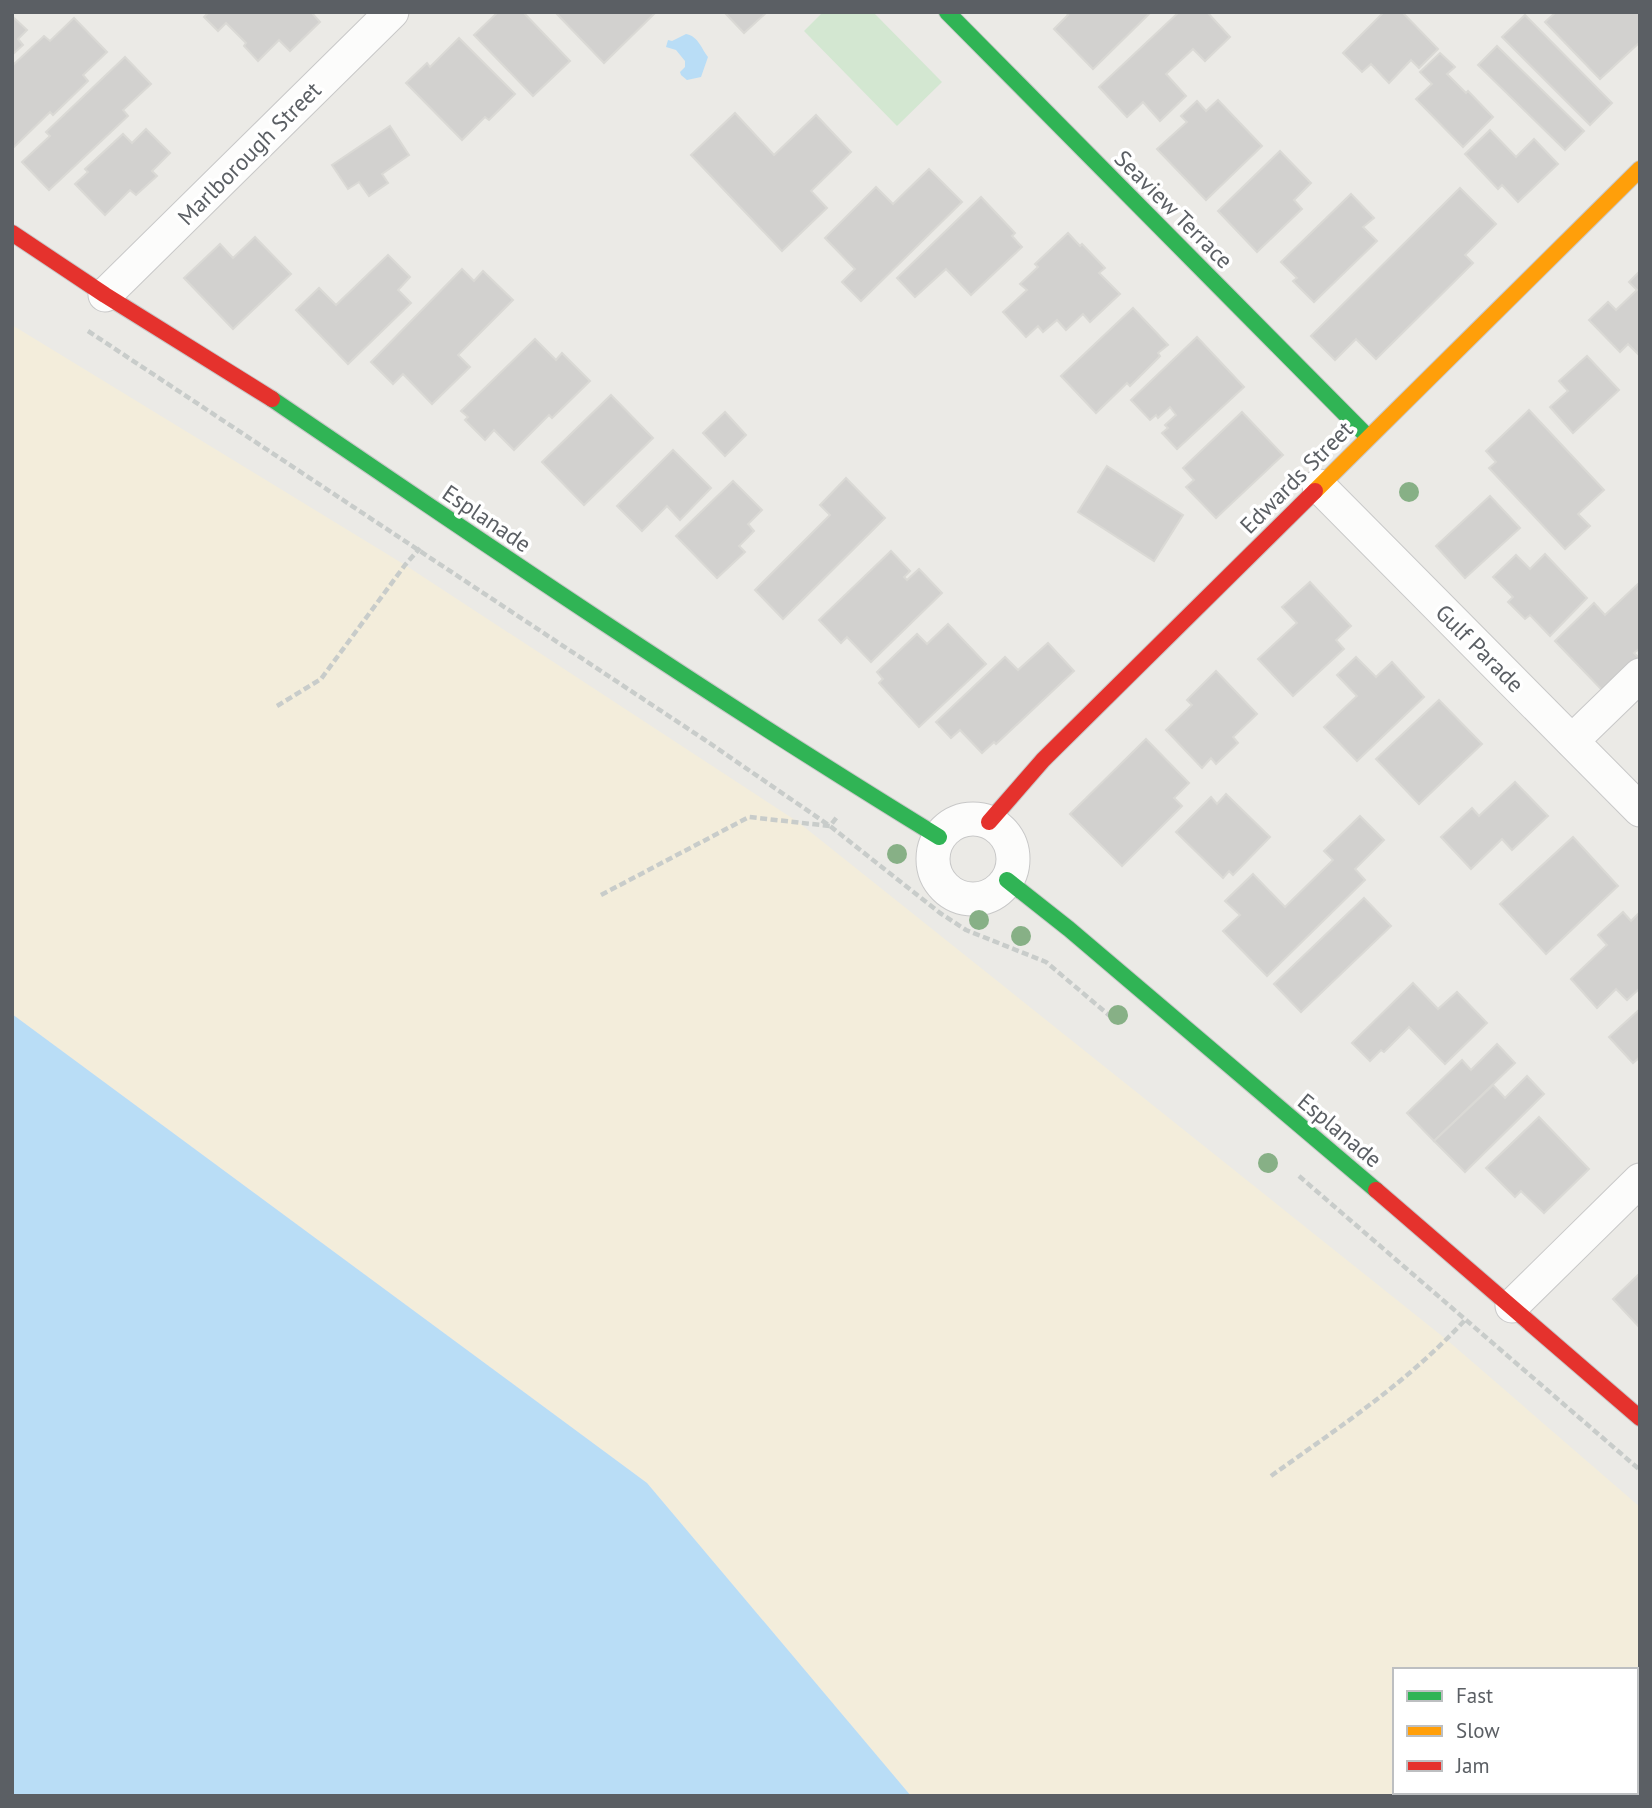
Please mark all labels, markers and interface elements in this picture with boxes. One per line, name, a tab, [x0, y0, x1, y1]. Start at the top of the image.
street label: Marlborough Street	[171, 75, 327, 231]
street label: Seaview Terrace	[1109, 144, 1239, 274]
street label: Edwards Street	[1233, 414, 1359, 540]
street label: Esplanade	[437, 478, 537, 558]
street label: Gulf Parade	[1430, 598, 1530, 698]
street label: Esplanade	[1292, 1087, 1388, 1173]
legend	[1393, 1668, 1638, 1794]
text: Fast	[1456, 1682, 1493, 1709]
text: Slow	[1456, 1717, 1500, 1744]
text: Jam	[1455, 1752, 1490, 1779]

